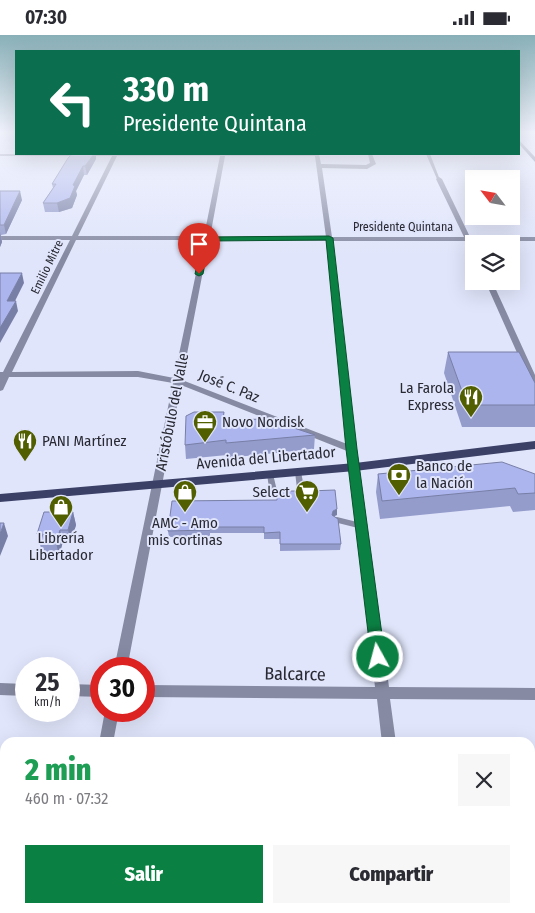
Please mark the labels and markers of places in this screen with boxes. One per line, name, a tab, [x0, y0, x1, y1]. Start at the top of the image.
pin	[178, 223, 220, 274]
place label: La Farola Express	[400, 379, 454, 414]
restaurant icon: La Farola Express	[458, 384, 484, 418]
office icon: Novo Nordisk	[192, 409, 218, 443]
place label: Novo Nordisk	[222, 413, 304, 431]
restaurant icon: PANI Martínez	[12, 428, 38, 462]
place label: PANI Martínez	[42, 432, 127, 450]
place label: Banco de la Nación	[416, 457, 473, 492]
bank icon: Banco de la Nación	[386, 462, 412, 496]
shop icon: AMC - Amo mis cortinas	[172, 479, 198, 513]
supermarket icon: Select	[294, 479, 320, 513]
place label: Select	[253, 483, 290, 501]
shop icon: Librería Libertador	[48, 494, 74, 528]
place label: AMC - Amo mis cortinas	[148, 514, 222, 549]
place label: Librería Libertador	[29, 529, 94, 564]

